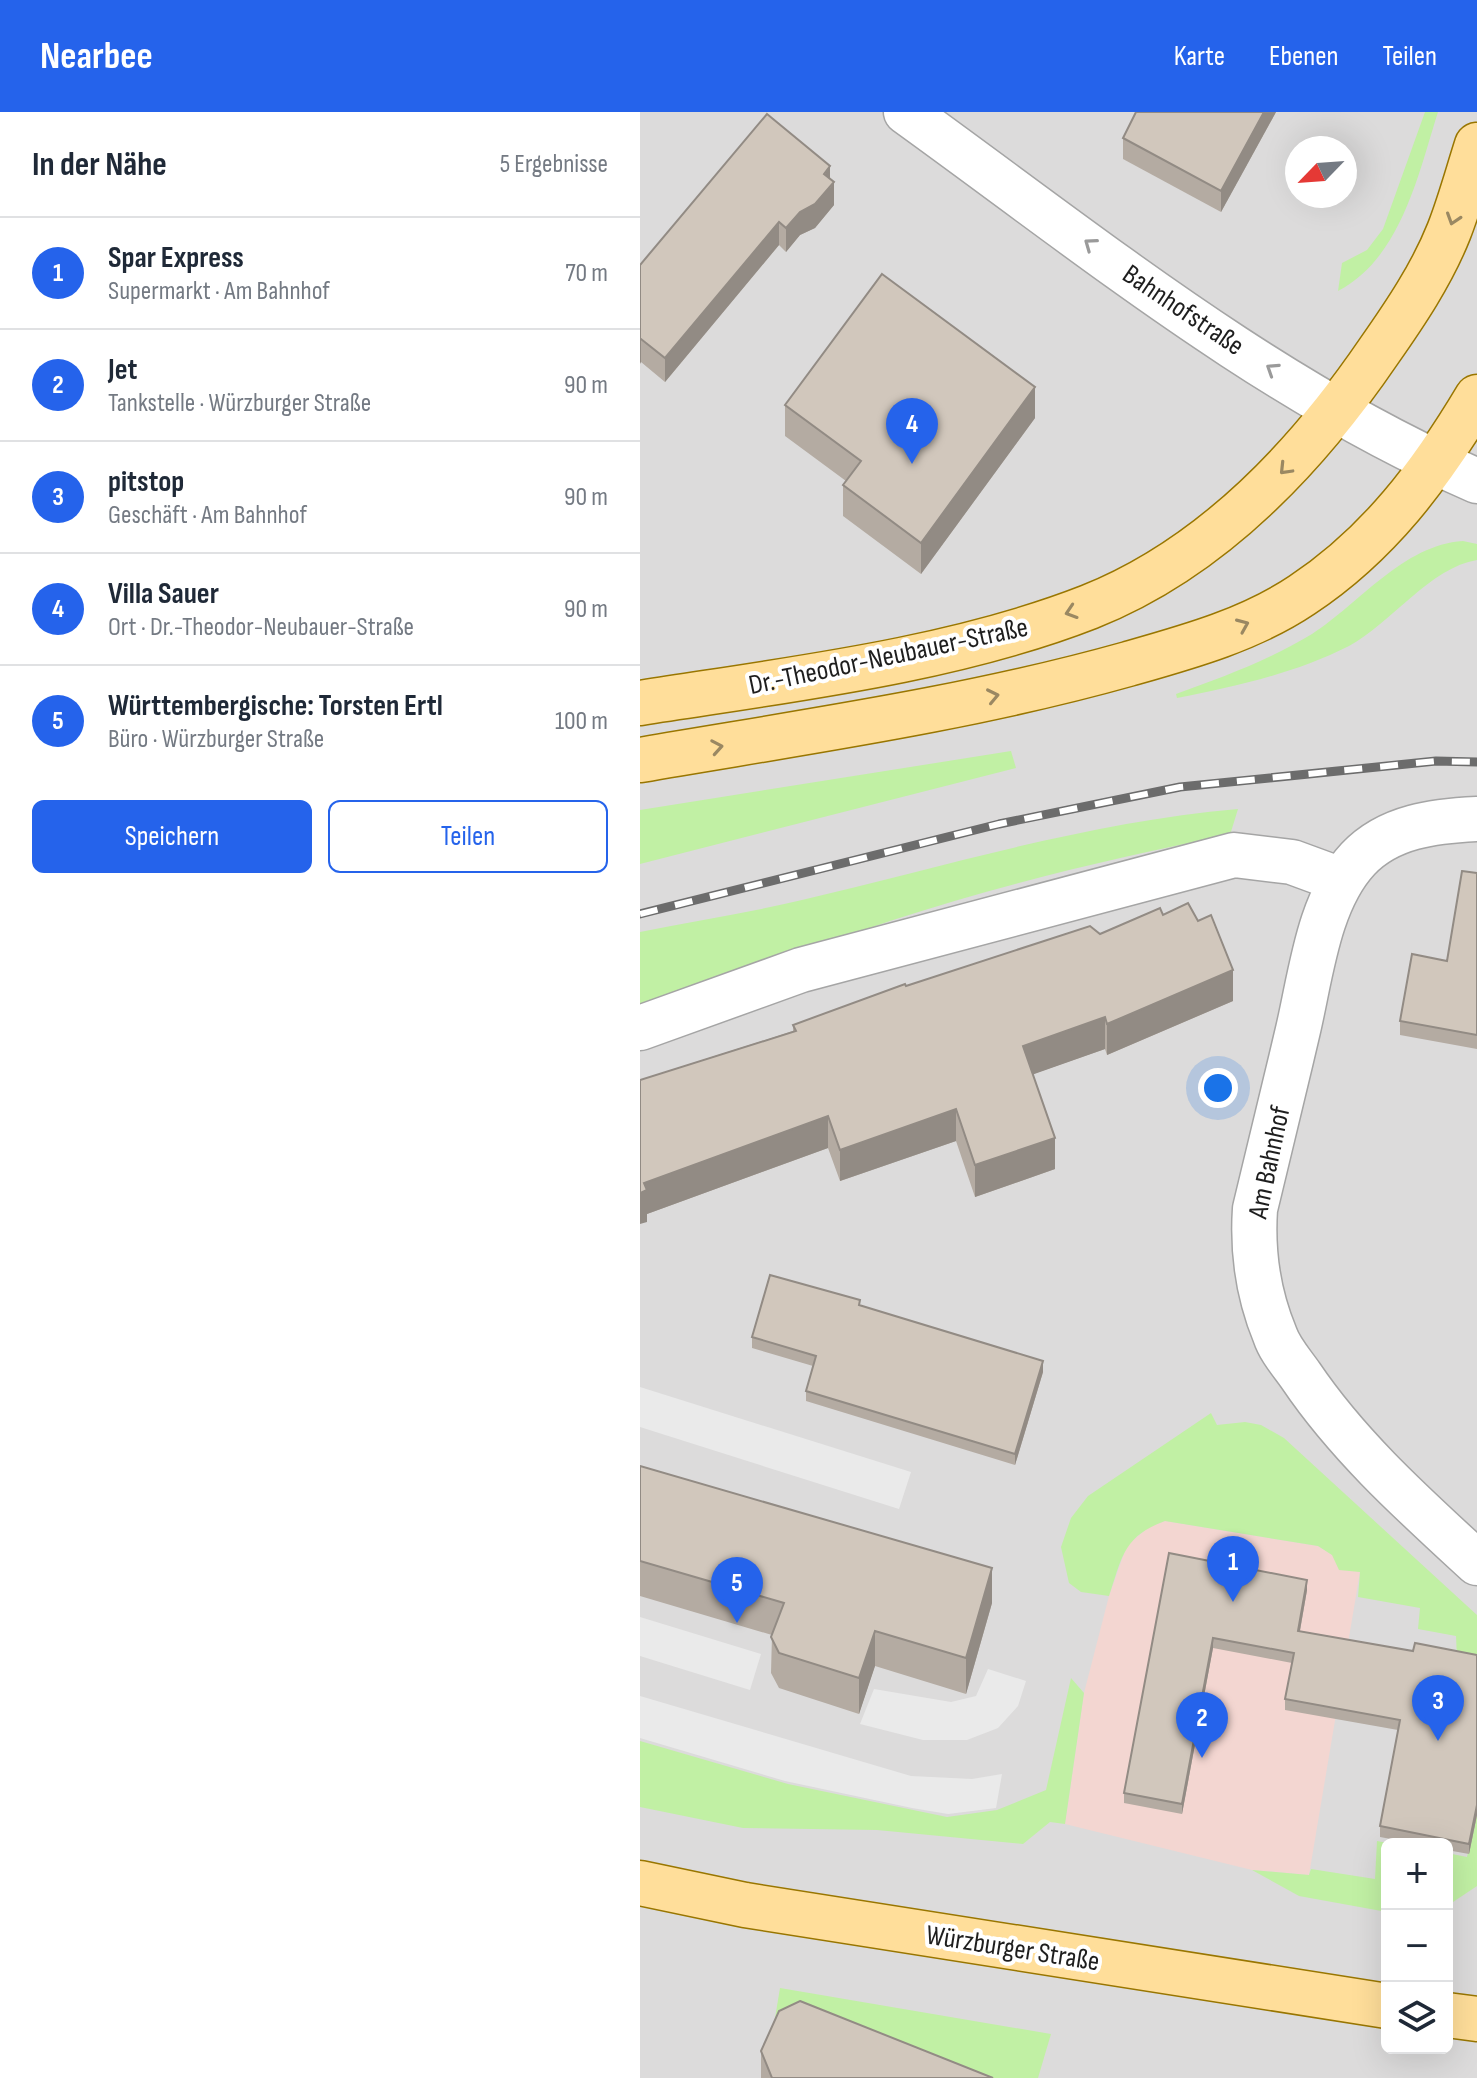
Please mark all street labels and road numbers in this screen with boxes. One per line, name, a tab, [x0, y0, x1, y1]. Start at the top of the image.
street label: Bahnhofstraße	[1116, 258, 1250, 363]
street label: Dr.-Theodor-Neubauer-Straße	[746, 611, 1031, 702]
street label: Am Bahnhof	[1241, 1102, 1298, 1222]
street label: Würzburger Straße	[924, 1918, 1102, 1978]

